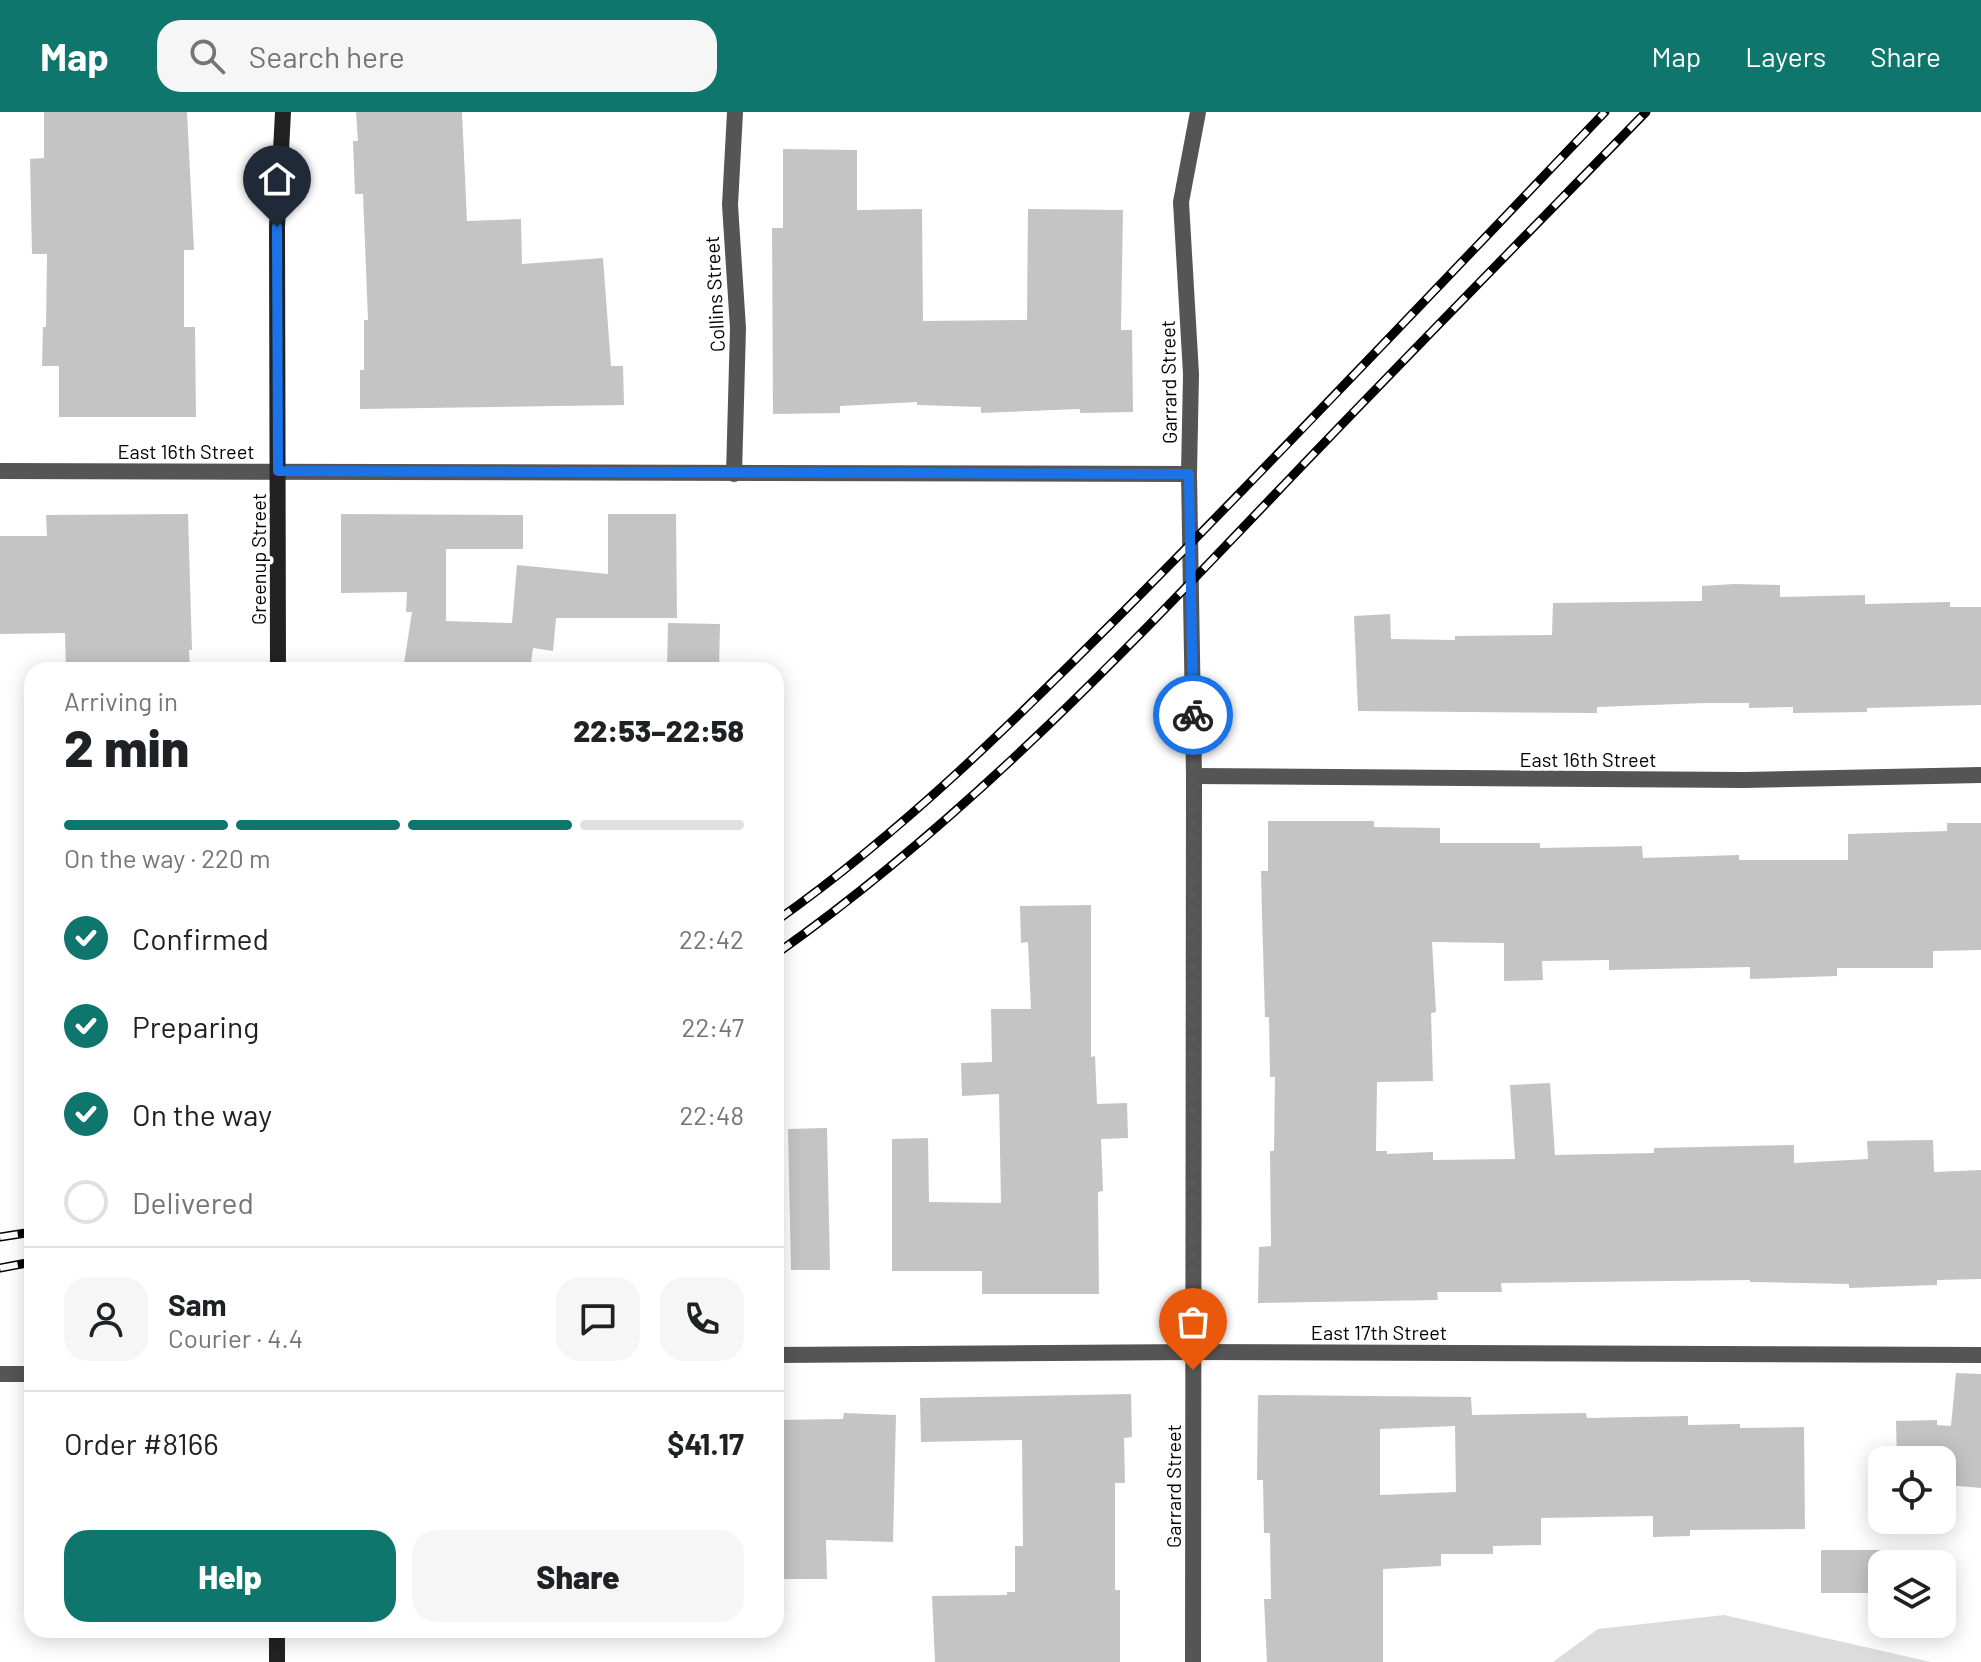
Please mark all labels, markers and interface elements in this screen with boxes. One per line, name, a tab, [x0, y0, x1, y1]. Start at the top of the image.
search box	[157, 20, 717, 92]
text: Map	[40, 33, 109, 79]
icon: search	[185, 34, 229, 78]
text: Search here	[249, 38, 405, 74]
text: Map	[1651, 39, 1701, 73]
text: Layers	[1745, 39, 1826, 73]
text: Share	[1870, 39, 1941, 73]
pin	[243, 145, 311, 227]
icon: home	[255, 157, 299, 201]
street label: Collins Street	[699, 235, 729, 353]
street label: Garrard Street	[1155, 320, 1181, 444]
street label: East 16th Street	[117, 439, 255, 463]
street label: Greenup Street	[246, 493, 270, 625]
courier	[1153, 675, 1233, 755]
text: Arriving in	[64, 685, 178, 716]
icon: bike	[1171, 693, 1215, 737]
text: 22:53–22:58	[573, 712, 744, 748]
text: 2 min	[64, 715, 189, 777]
street label: East 16th Street	[1519, 747, 1657, 771]
text: On the way · 220 m	[64, 842, 270, 873]
icon: check	[64, 916, 108, 960]
text: Confirmed	[132, 920, 269, 956]
text: 22:42	[679, 923, 744, 954]
icon: check	[64, 1004, 108, 1048]
text: Preparing	[132, 1008, 259, 1044]
text: 22:47	[681, 1011, 744, 1042]
icon: check	[64, 1092, 108, 1136]
text: On the way	[132, 1096, 272, 1132]
text: 22:48	[679, 1099, 744, 1130]
text: Delivered	[132, 1184, 254, 1220]
button: person	[64, 1277, 148, 1361]
button: chat	[556, 1277, 640, 1361]
button: phone	[660, 1277, 744, 1361]
text: Sam	[168, 1286, 227, 1322]
pin	[1159, 1288, 1227, 1370]
icon: bag	[1171, 1300, 1215, 1344]
street label: East 17th Street	[1311, 1320, 1447, 1344]
text: Courier · 4.4	[168, 1322, 303, 1353]
street label: Garrard Street	[1161, 1424, 1185, 1548]
text: Order #8166	[64, 1425, 219, 1461]
text: $41.17	[667, 1425, 744, 1461]
map controls	[1868, 1446, 1956, 1638]
button: locate	[1868, 1446, 1956, 1534]
button: Help	[64, 1530, 396, 1622]
button: Share	[412, 1530, 744, 1622]
button: layers	[1868, 1550, 1956, 1638]

